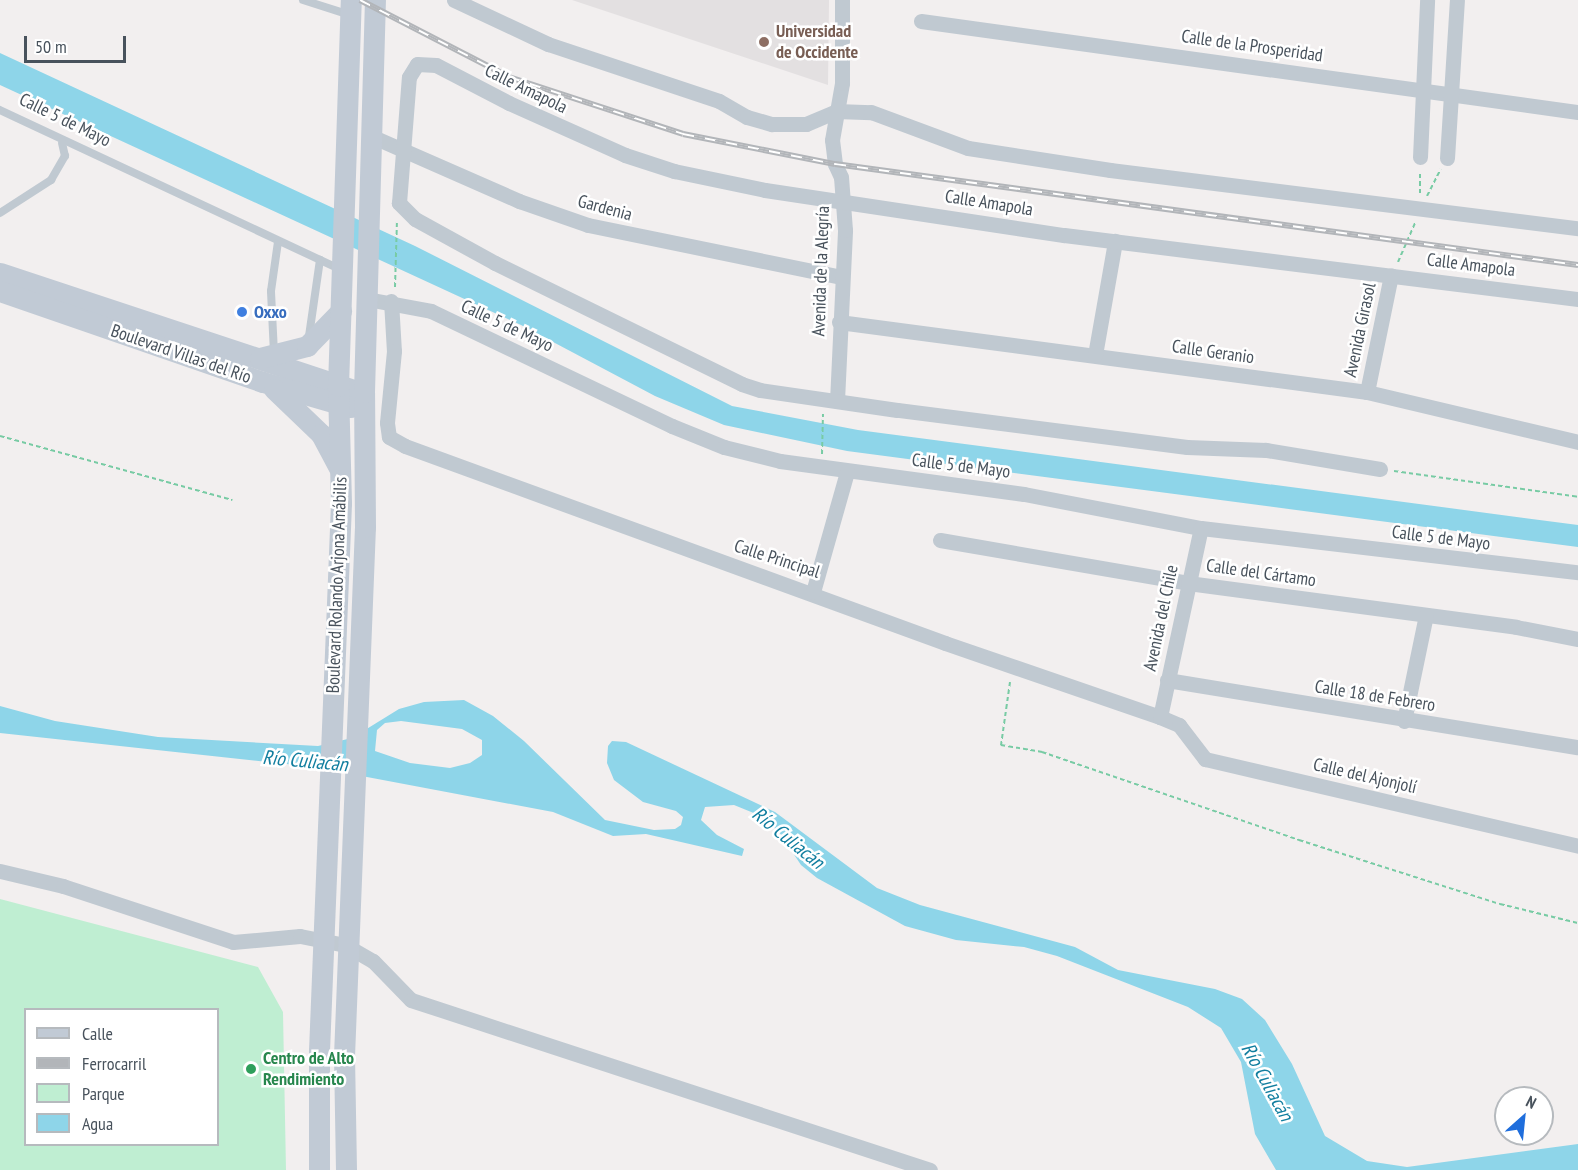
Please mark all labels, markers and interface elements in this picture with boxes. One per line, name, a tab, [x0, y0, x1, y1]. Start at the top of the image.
place label: Universidad de Occidente	[776, 21, 859, 63]
scale bar	[27, 24, 129, 62]
street label: Calle de la Prosperidad	[1180, 25, 1324, 67]
text: 50 m	[35, 35, 67, 58]
marker: Universidad de Occidente	[757, 35, 771, 49]
street label: Calle Amapola	[481, 60, 571, 118]
street label: Calle 5 de Mayo	[16, 89, 114, 151]
street label: Calle Amapola	[943, 185, 1035, 221]
street label: Gardenia	[576, 190, 634, 226]
street label: Avenida de la Alegría	[808, 205, 834, 337]
street label: Calle Amapola	[1425, 249, 1517, 281]
street label: Avenida Girasol	[1339, 281, 1381, 379]
street label: Calle 5 de Mayo	[458, 295, 556, 357]
place label: Oxxo	[254, 301, 287, 323]
marker: Oxxo	[235, 305, 249, 319]
street label: Boulevard Villas del Río	[108, 320, 254, 388]
street label: Calle Geranio	[1170, 336, 1256, 368]
street label: Calle 5 de Mayo	[911, 449, 1011, 483]
street label: Boulevard Rolando Arjona Amábilis	[322, 476, 352, 694]
street label: Calle 5 de Mayo	[1391, 521, 1491, 555]
street label: Calle Principal	[731, 535, 823, 583]
street label: Calle del Cártamo	[1205, 555, 1317, 591]
street label: Avenida del Chile	[1139, 563, 1183, 673]
street label: Calle 18 de Febrero	[1313, 676, 1437, 716]
water label: Río Culiacán	[261, 745, 349, 777]
street label: Calle del Ajonjolí	[1311, 754, 1419, 798]
water label: Río Culiacán	[747, 802, 829, 874]
legend	[24, 1008, 219, 1146]
text: Calle	[82, 1022, 113, 1045]
water label: Río Culiacán	[1236, 1039, 1298, 1125]
place label: Centro de Alto Rendimiento	[263, 1048, 355, 1090]
text: Ferrocarril	[82, 1052, 146, 1075]
marker: Centro de Alto Rendimiento	[244, 1062, 258, 1076]
text: Parque	[82, 1082, 125, 1105]
north arrow	[1494, 1086, 1554, 1146]
text: N	[1523, 1091, 1540, 1113]
text: Agua	[82, 1112, 113, 1135]

